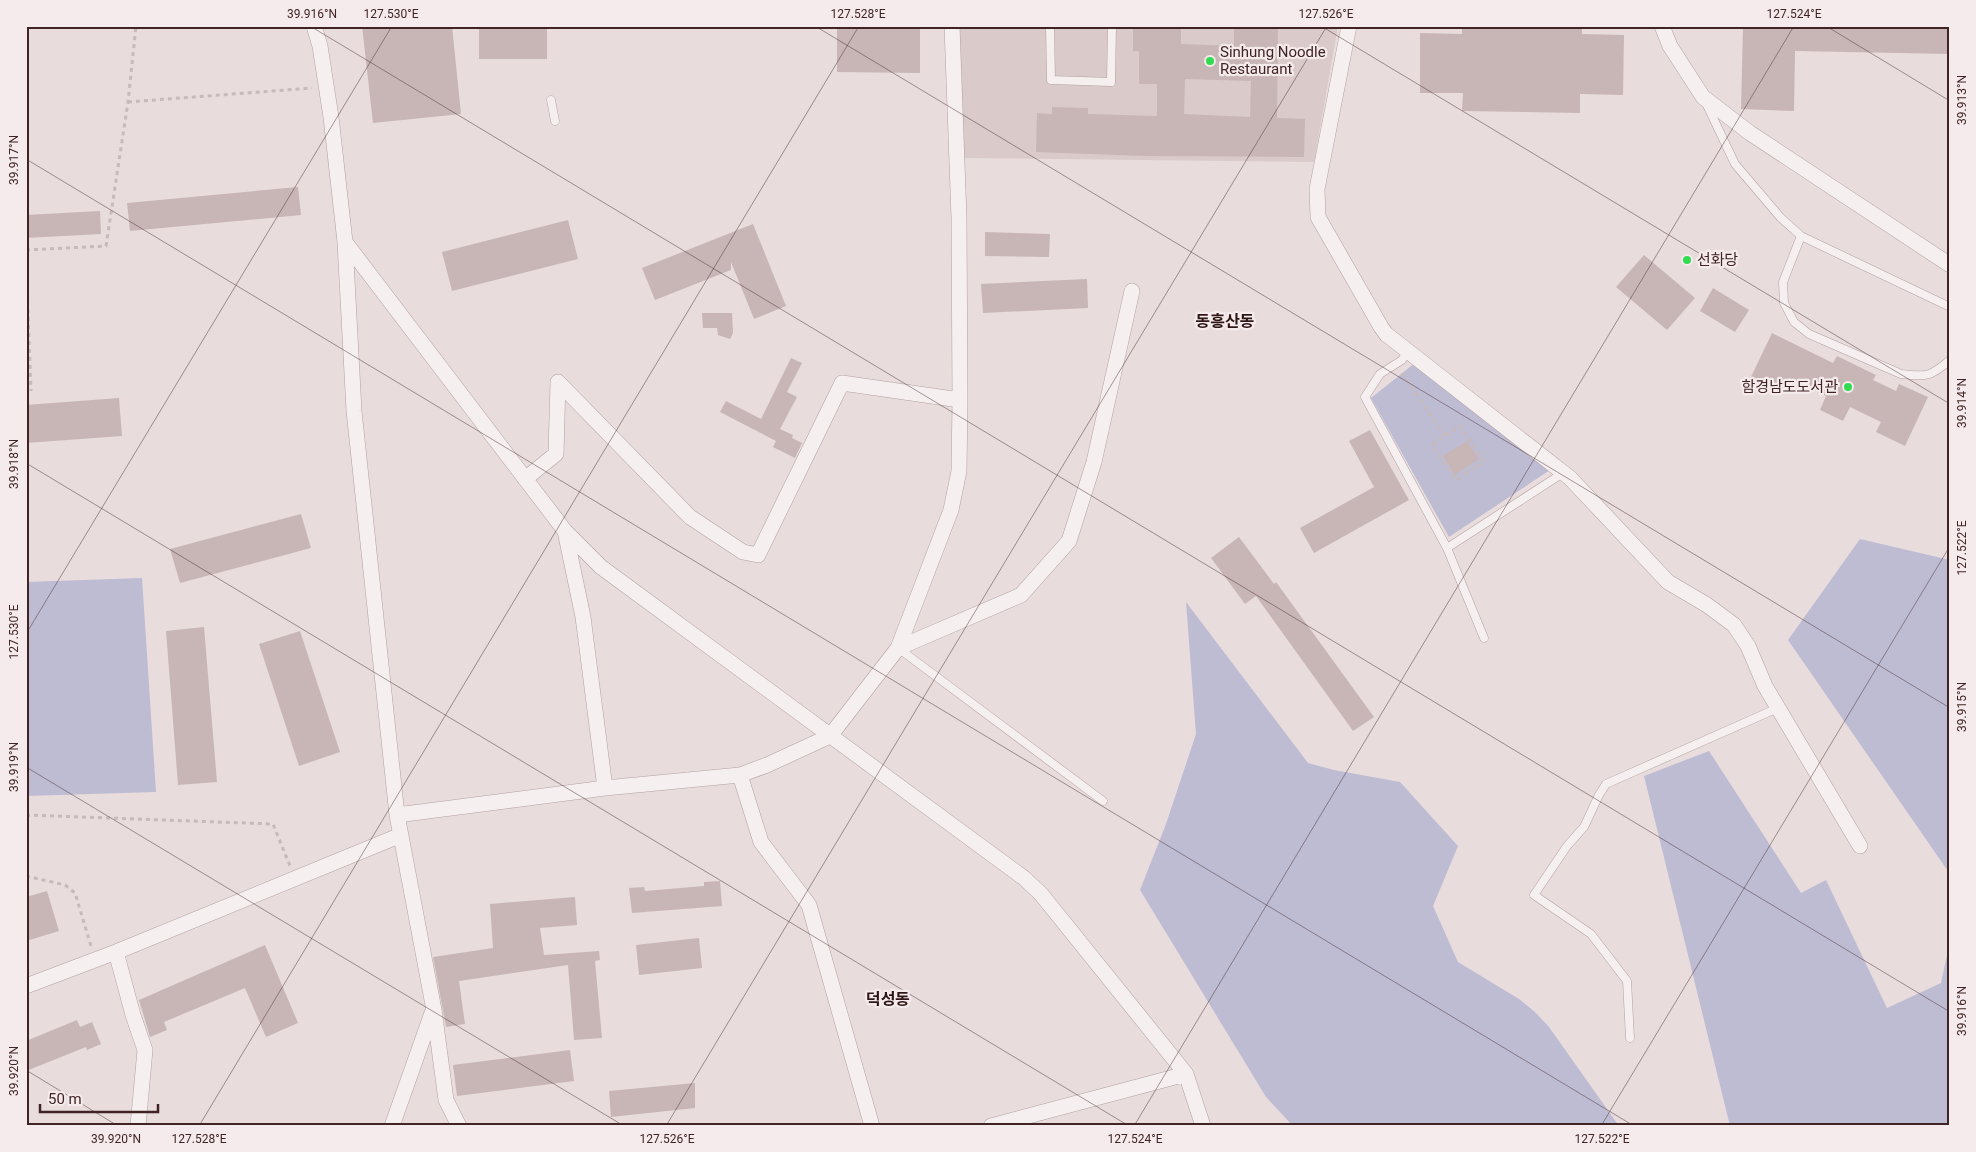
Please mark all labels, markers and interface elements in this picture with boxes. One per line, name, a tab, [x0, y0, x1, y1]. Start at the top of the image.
text: 39.916°N	[287, 7, 337, 21]
text: 127.530°E	[364, 7, 419, 21]
text: 127.528°E	[831, 7, 886, 21]
text: 127.526°E	[1299, 7, 1354, 21]
text: 127.524°E	[1767, 7, 1822, 21]
place label: Sinhung Noodle Restaurant	[1220, 43, 1326, 78]
marker: Sinhung Noodle Restaurant	[1204, 55, 1216, 67]
text: 39.913°N	[1955, 75, 1969, 125]
text: 39.917°N	[7, 135, 21, 185]
place label: 선화당	[1697, 251, 1739, 269]
marker: 선화당	[1681, 254, 1693, 266]
district label: 동흥산동	[1196, 312, 1254, 331]
place label: 함경남도도서관	[1741, 378, 1838, 396]
text: 39.914°N	[1955, 378, 1969, 428]
marker: 함경남도도서관	[1842, 381, 1854, 393]
text: 39.918°N	[7, 439, 21, 489]
text: 127.522°E	[1955, 520, 1969, 575]
text: 127.530°E	[7, 604, 21, 659]
text: 39.915°N	[1955, 682, 1969, 732]
text: 39.919°N	[7, 742, 21, 792]
text: 39.916°N	[1955, 986, 1969, 1036]
district label: 덕성동	[866, 990, 910, 1009]
text: 39.920°N	[7, 1046, 21, 1096]
scale bar	[40, 1082, 158, 1114]
text: 50 m	[48, 1090, 82, 1108]
text: 39.920°N	[91, 1132, 141, 1146]
text: 127.528°E	[172, 1132, 227, 1146]
text: 127.526°E	[640, 1132, 695, 1146]
text: 127.524°E	[1108, 1132, 1163, 1146]
text: 127.522°E	[1575, 1132, 1630, 1146]

